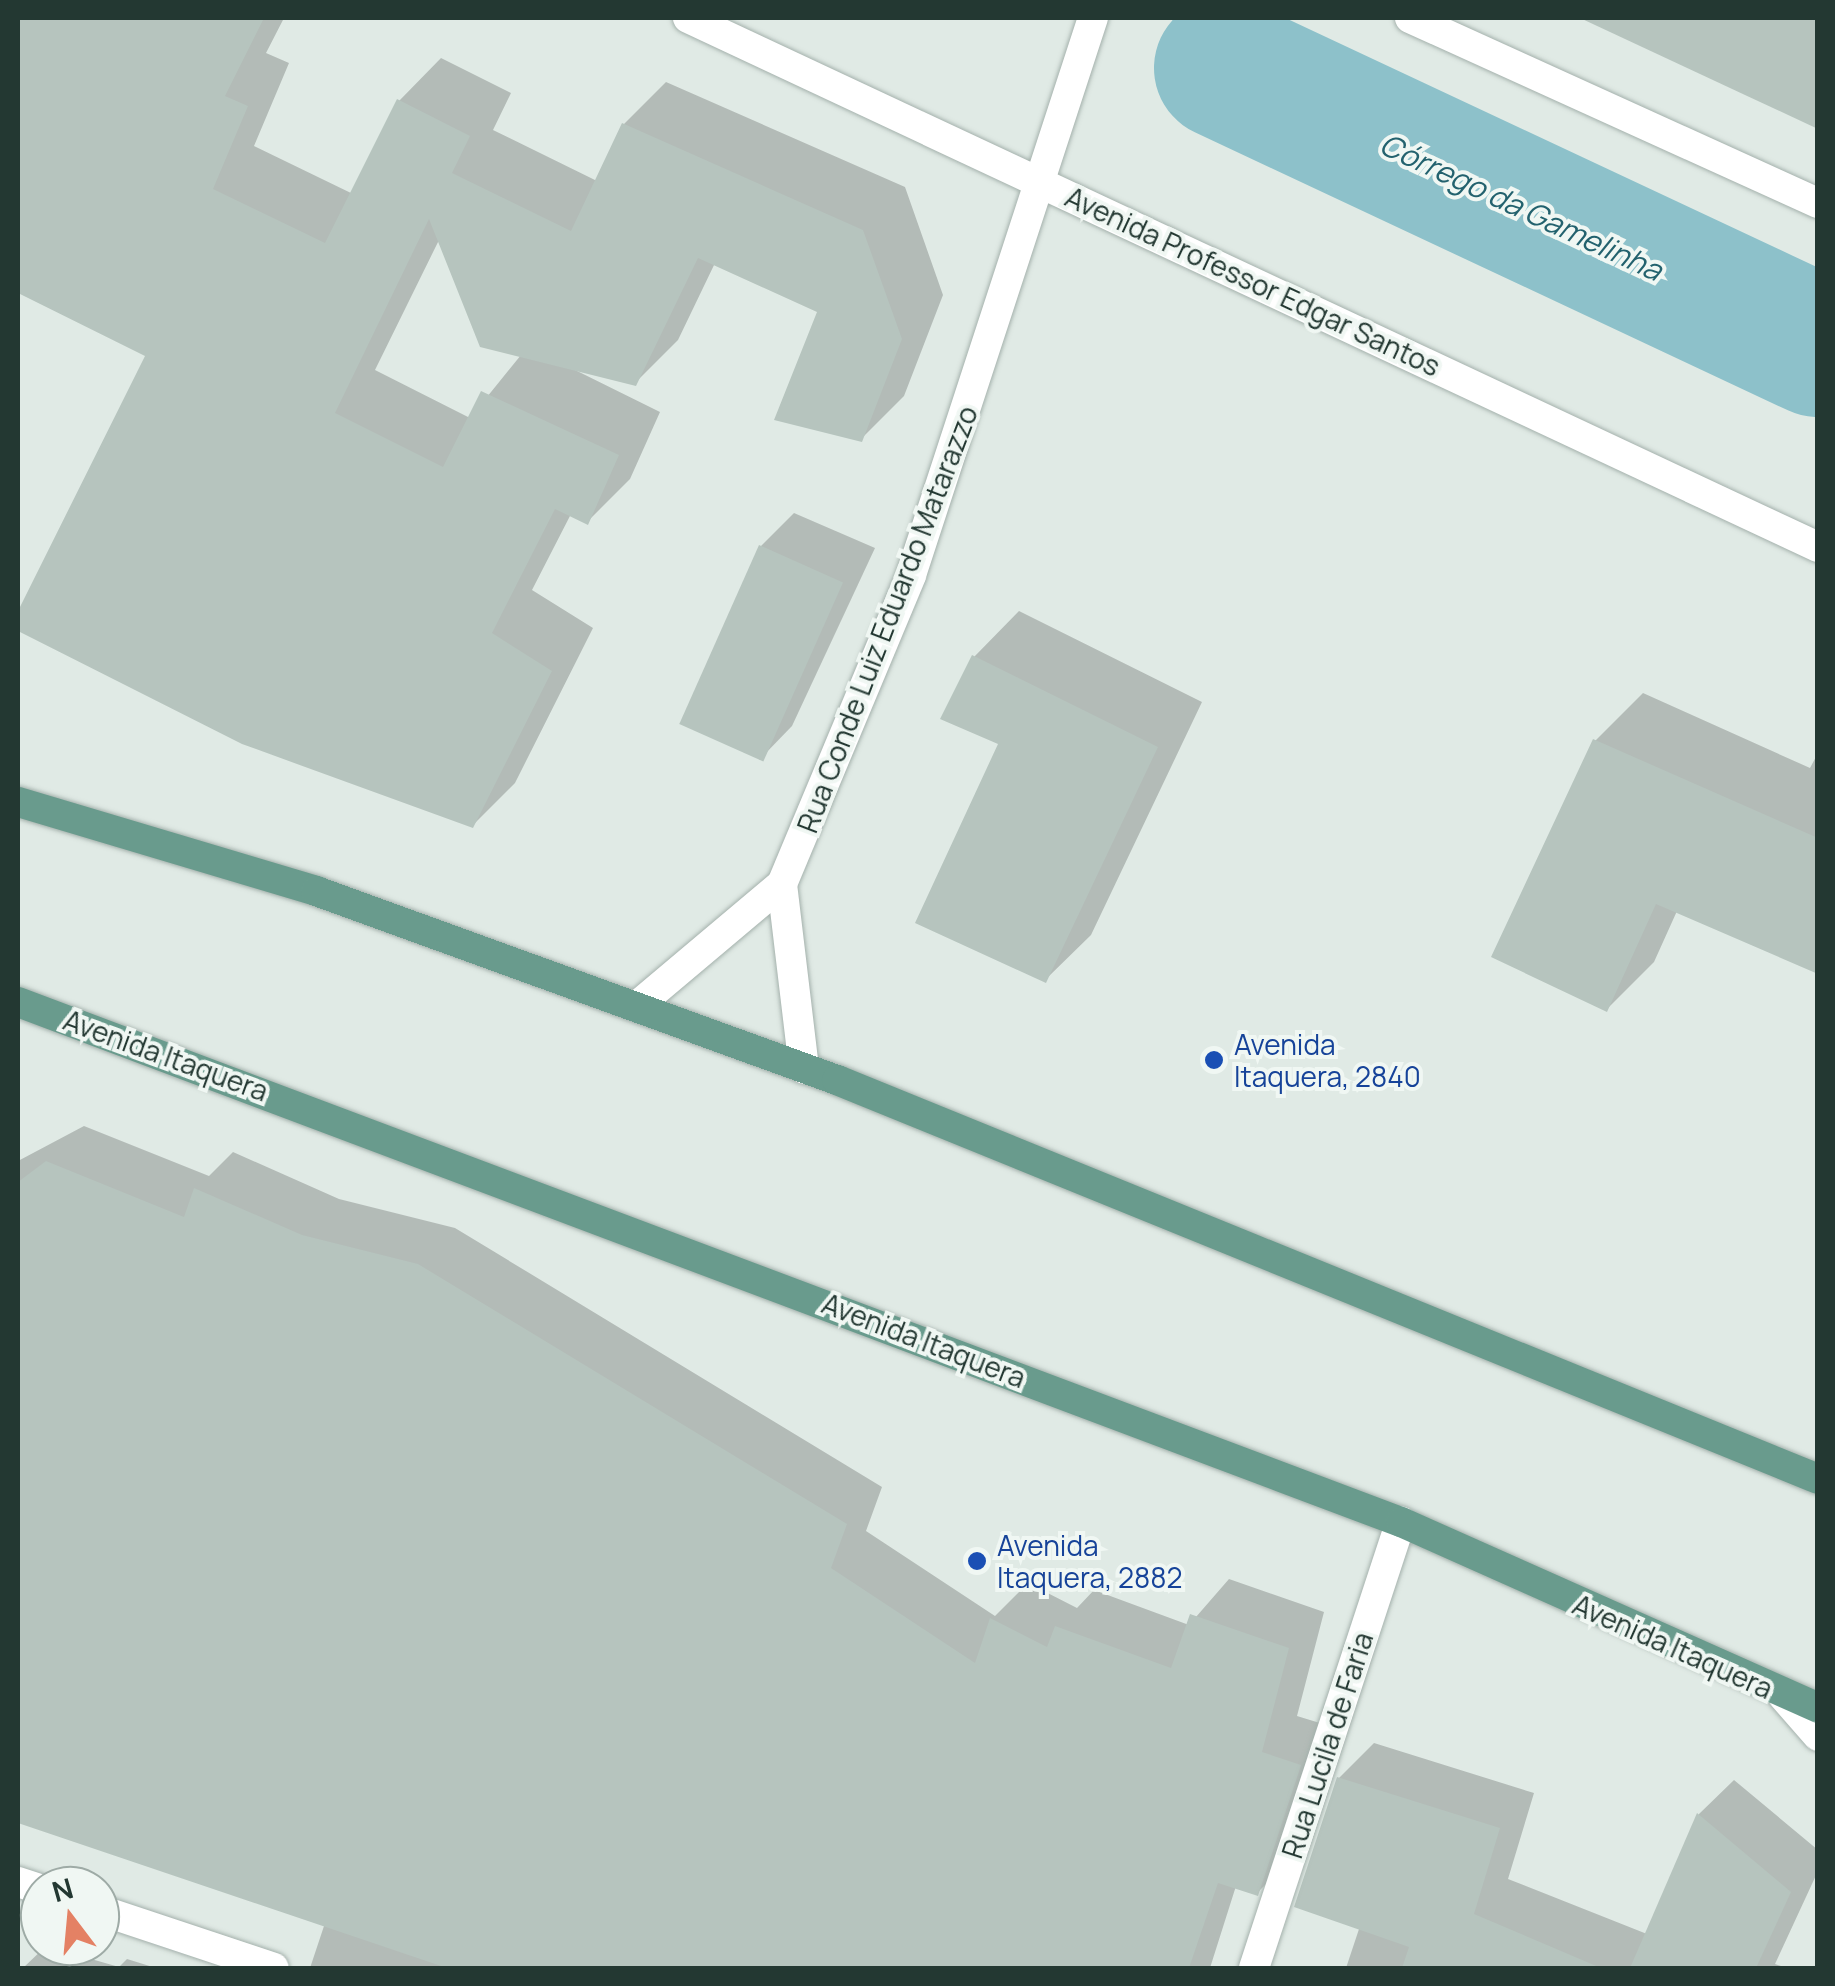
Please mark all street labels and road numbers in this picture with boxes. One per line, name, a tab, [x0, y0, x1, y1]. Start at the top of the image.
street label: Avenida Professor Edgar Santos	[1060, 179, 1446, 383]
street label: Rua Conde Luiz Eduardo Matarazzo	[790, 401, 984, 837]
street label: Avenida Itaquera	[59, 1002, 273, 1108]
street label: Avenida Itaquera	[818, 1286, 1030, 1394]
street label: Avenida Itaquera	[1568, 1587, 1778, 1705]
street label: Rua Lucila de Faria	[1275, 1628, 1379, 1862]

